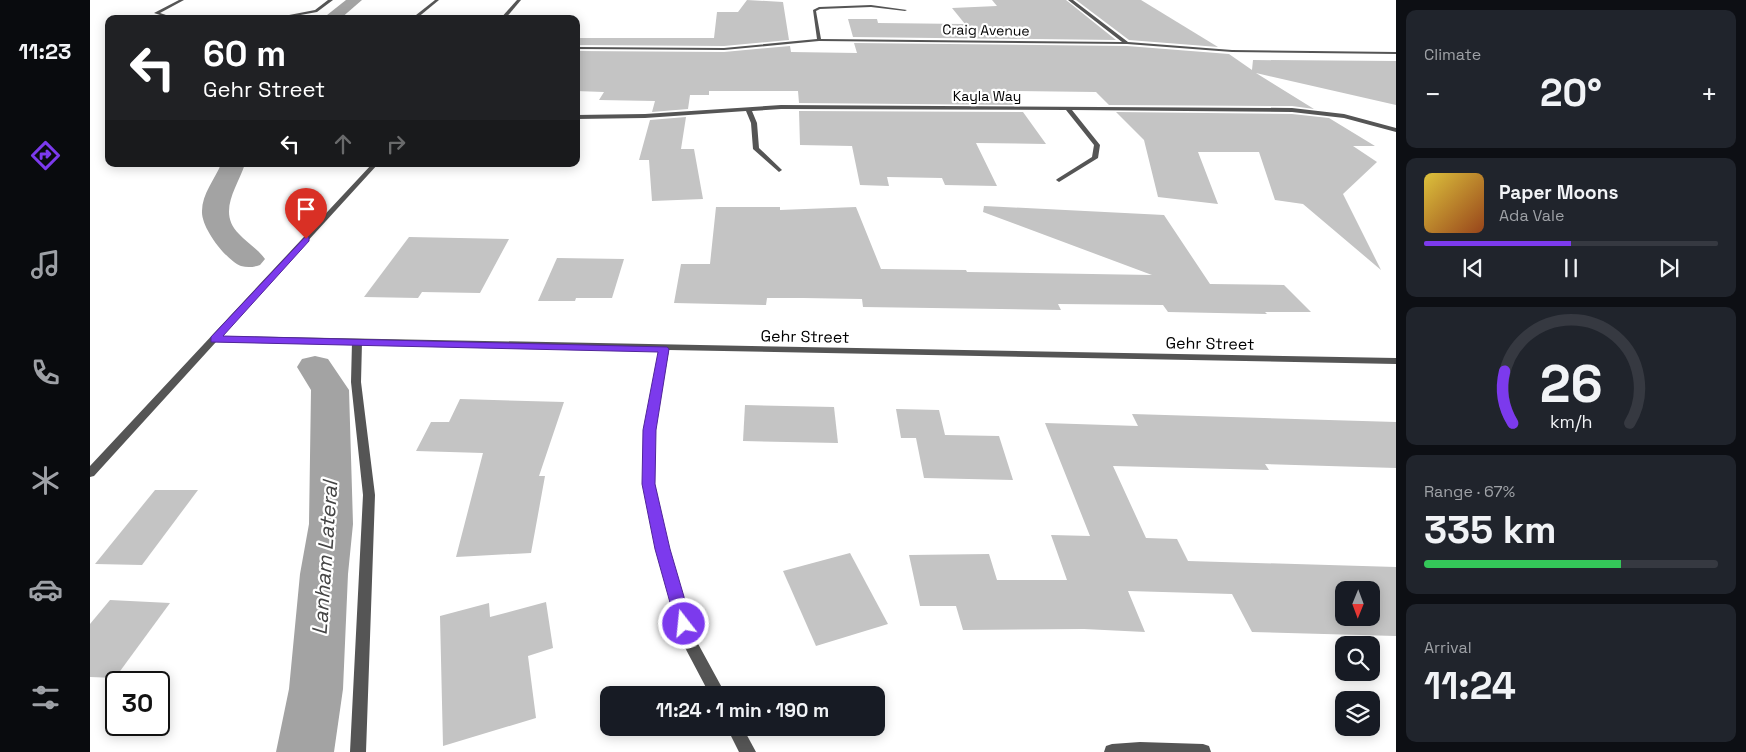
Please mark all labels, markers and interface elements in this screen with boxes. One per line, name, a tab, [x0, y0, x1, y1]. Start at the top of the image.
street label: Craig Avenue	[942, 20, 1030, 40]
text: 60 m	[203, 32, 286, 76]
icon: left	[120, 35, 185, 100]
text: 11:23	[19, 37, 71, 65]
text: Climate	[1424, 44, 1481, 65]
text: 20°	[1540, 69, 1602, 117]
text: Gehr Street	[203, 75, 325, 103]
text: −	[1424, 76, 1441, 112]
text: +	[1701, 76, 1718, 112]
street label: Kayla Way	[953, 87, 1021, 105]
icon: left	[276, 130, 304, 158]
icon: ahead	[329, 130, 357, 158]
icon: right	[382, 130, 410, 158]
icon: directions	[28, 138, 63, 173]
text: Paper Moons	[1499, 180, 1618, 205]
pin	[285, 188, 327, 239]
icon: arrive	[292, 195, 320, 223]
text: Ada Vale	[1499, 205, 1564, 226]
icon: music	[28, 247, 63, 282]
icon: previous	[1459, 254, 1487, 282]
icon: pause	[1557, 254, 1585, 282]
icon: next	[1655, 254, 1683, 282]
street label: Gehr Street	[760, 325, 850, 348]
street label: Gehr Street	[1165, 332, 1255, 355]
text: 26	[1539, 351, 1603, 417]
icon: phone	[28, 355, 63, 390]
text: km/h	[1550, 410, 1592, 433]
icon: climate	[28, 463, 63, 498]
water label: Lanham Lateral	[306, 477, 344, 636]
text: Range · 67%	[1424, 481, 1515, 502]
text: 335 km	[1424, 506, 1557, 554]
icon: car	[28, 572, 63, 607]
north arrow	[1335, 581, 1380, 626]
map controls	[1335, 581, 1380, 736]
position arrow	[657, 597, 709, 649]
button: search	[1335, 636, 1380, 681]
text: Arrival	[1424, 637, 1472, 658]
text: 11:24	[1424, 662, 1516, 710]
speed limit sign: 30	[105, 671, 170, 736]
icon: filters	[28, 680, 63, 715]
button: layers	[1335, 691, 1380, 736]
text: 11:24 · 1 min · 190 m	[656, 698, 829, 723]

